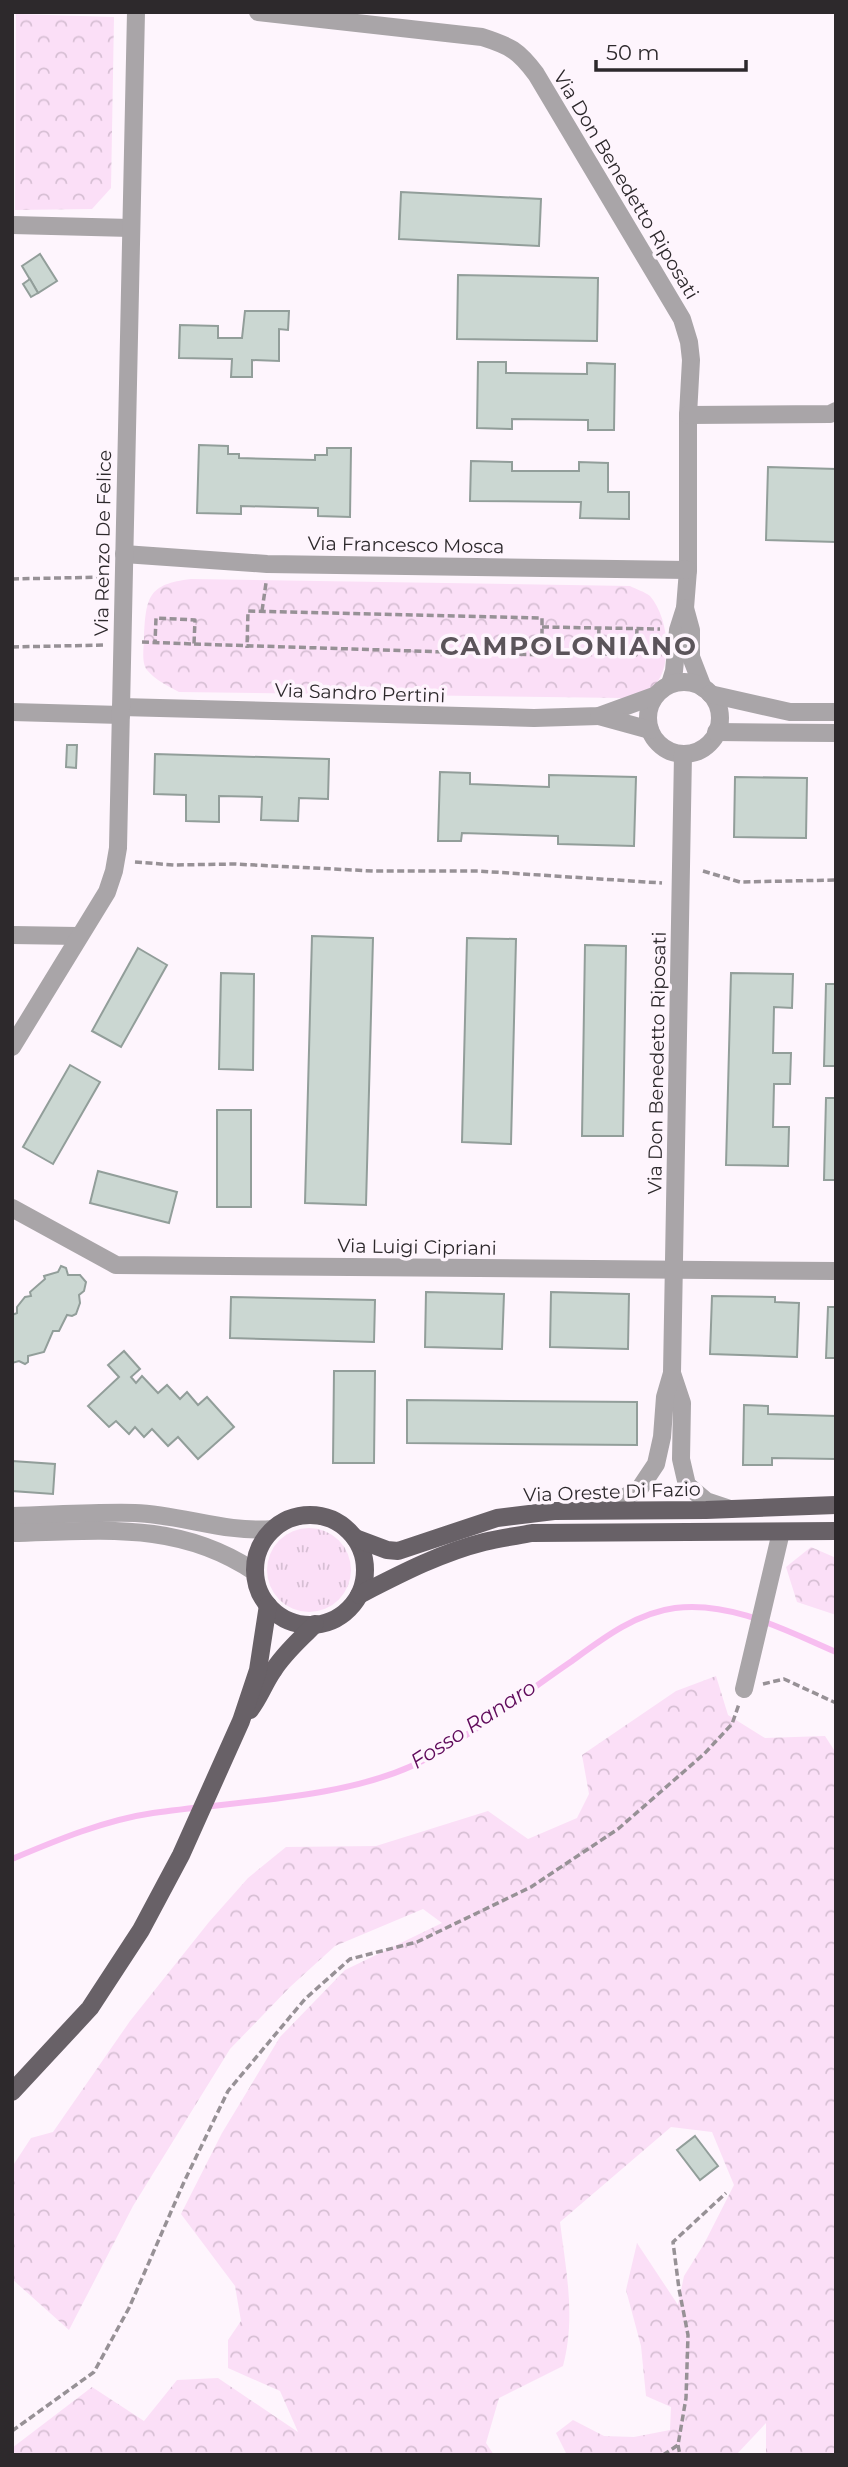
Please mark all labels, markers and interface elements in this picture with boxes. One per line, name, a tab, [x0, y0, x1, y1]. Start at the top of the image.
scale bar	[596, 28, 746, 72]
text: 50 m	[606, 40, 660, 65]
street label: Via Don Benedetto Riposati	[548, 66, 704, 304]
street label: Via Renzo De Felice	[90, 450, 116, 636]
street label: Via Francesco Mosca	[307, 532, 505, 558]
district label: CAMPOLONIANO	[440, 630, 698, 662]
street label: Via Sandro Pertini	[274, 679, 446, 707]
street label: Via Don Benedetto Riposati	[643, 931, 671, 1195]
street label: Via Luigi Cipriani	[337, 1234, 497, 1260]
street label: Via Oreste Di Fazio	[523, 1477, 701, 1507]
water label: Fosso Ranaro	[406, 1674, 540, 1774]

